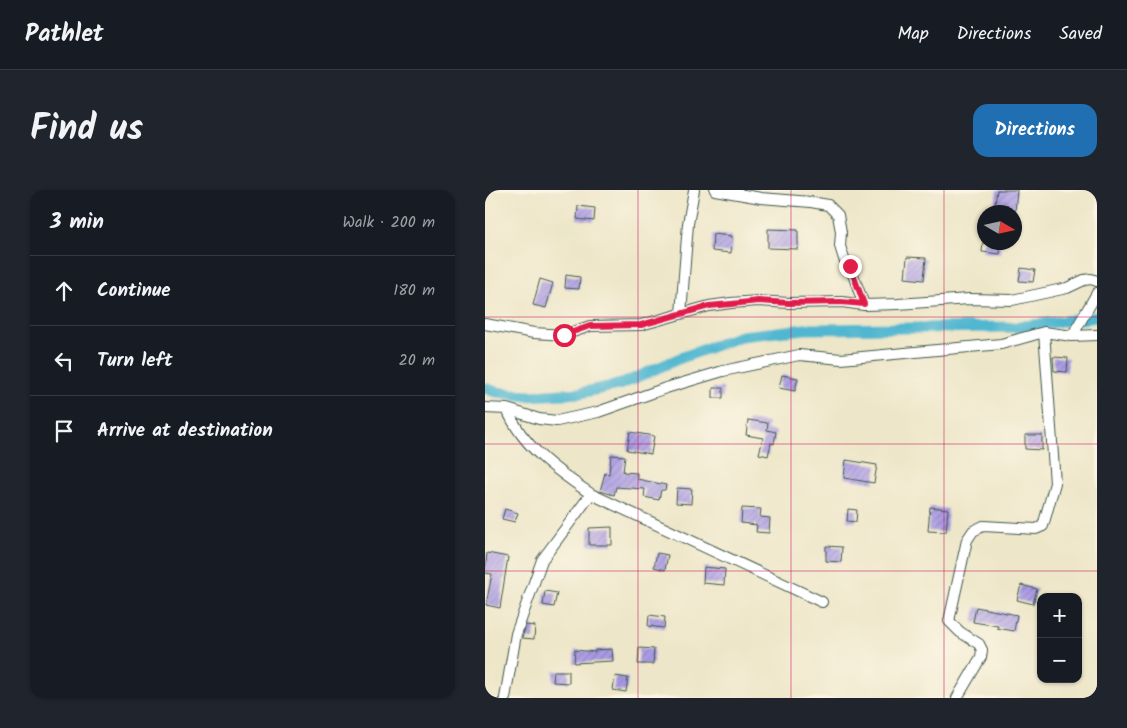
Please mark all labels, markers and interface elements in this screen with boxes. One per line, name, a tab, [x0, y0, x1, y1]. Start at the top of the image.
text: Pathlet	[25, 15, 104, 54]
text: Map	[897, 20, 929, 49]
text: Directions	[957, 20, 1031, 49]
text: Saved	[1059, 20, 1102, 49]
text: Find us	[30, 102, 143, 158]
button: Directions	[973, 104, 1097, 157]
north arrow	[977, 205, 1022, 250]
text: 3 min	[50, 206, 104, 239]
text: Walk · 200 m	[342, 210, 435, 235]
route end	[839, 255, 862, 278]
text: Continue	[97, 276, 170, 306]
icon: ahead	[50, 277, 78, 305]
text: 180 m	[393, 278, 435, 303]
route start	[553, 324, 576, 347]
text: Turn left	[97, 346, 172, 376]
icon: left	[50, 347, 78, 375]
text: 20 m	[399, 348, 435, 373]
text: Arrive at destination	[97, 416, 273, 446]
icon: arrive	[50, 417, 78, 445]
map controls	[1037, 593, 1082, 683]
button: +	[1037, 593, 1082, 638]
button: −	[1037, 638, 1082, 683]

